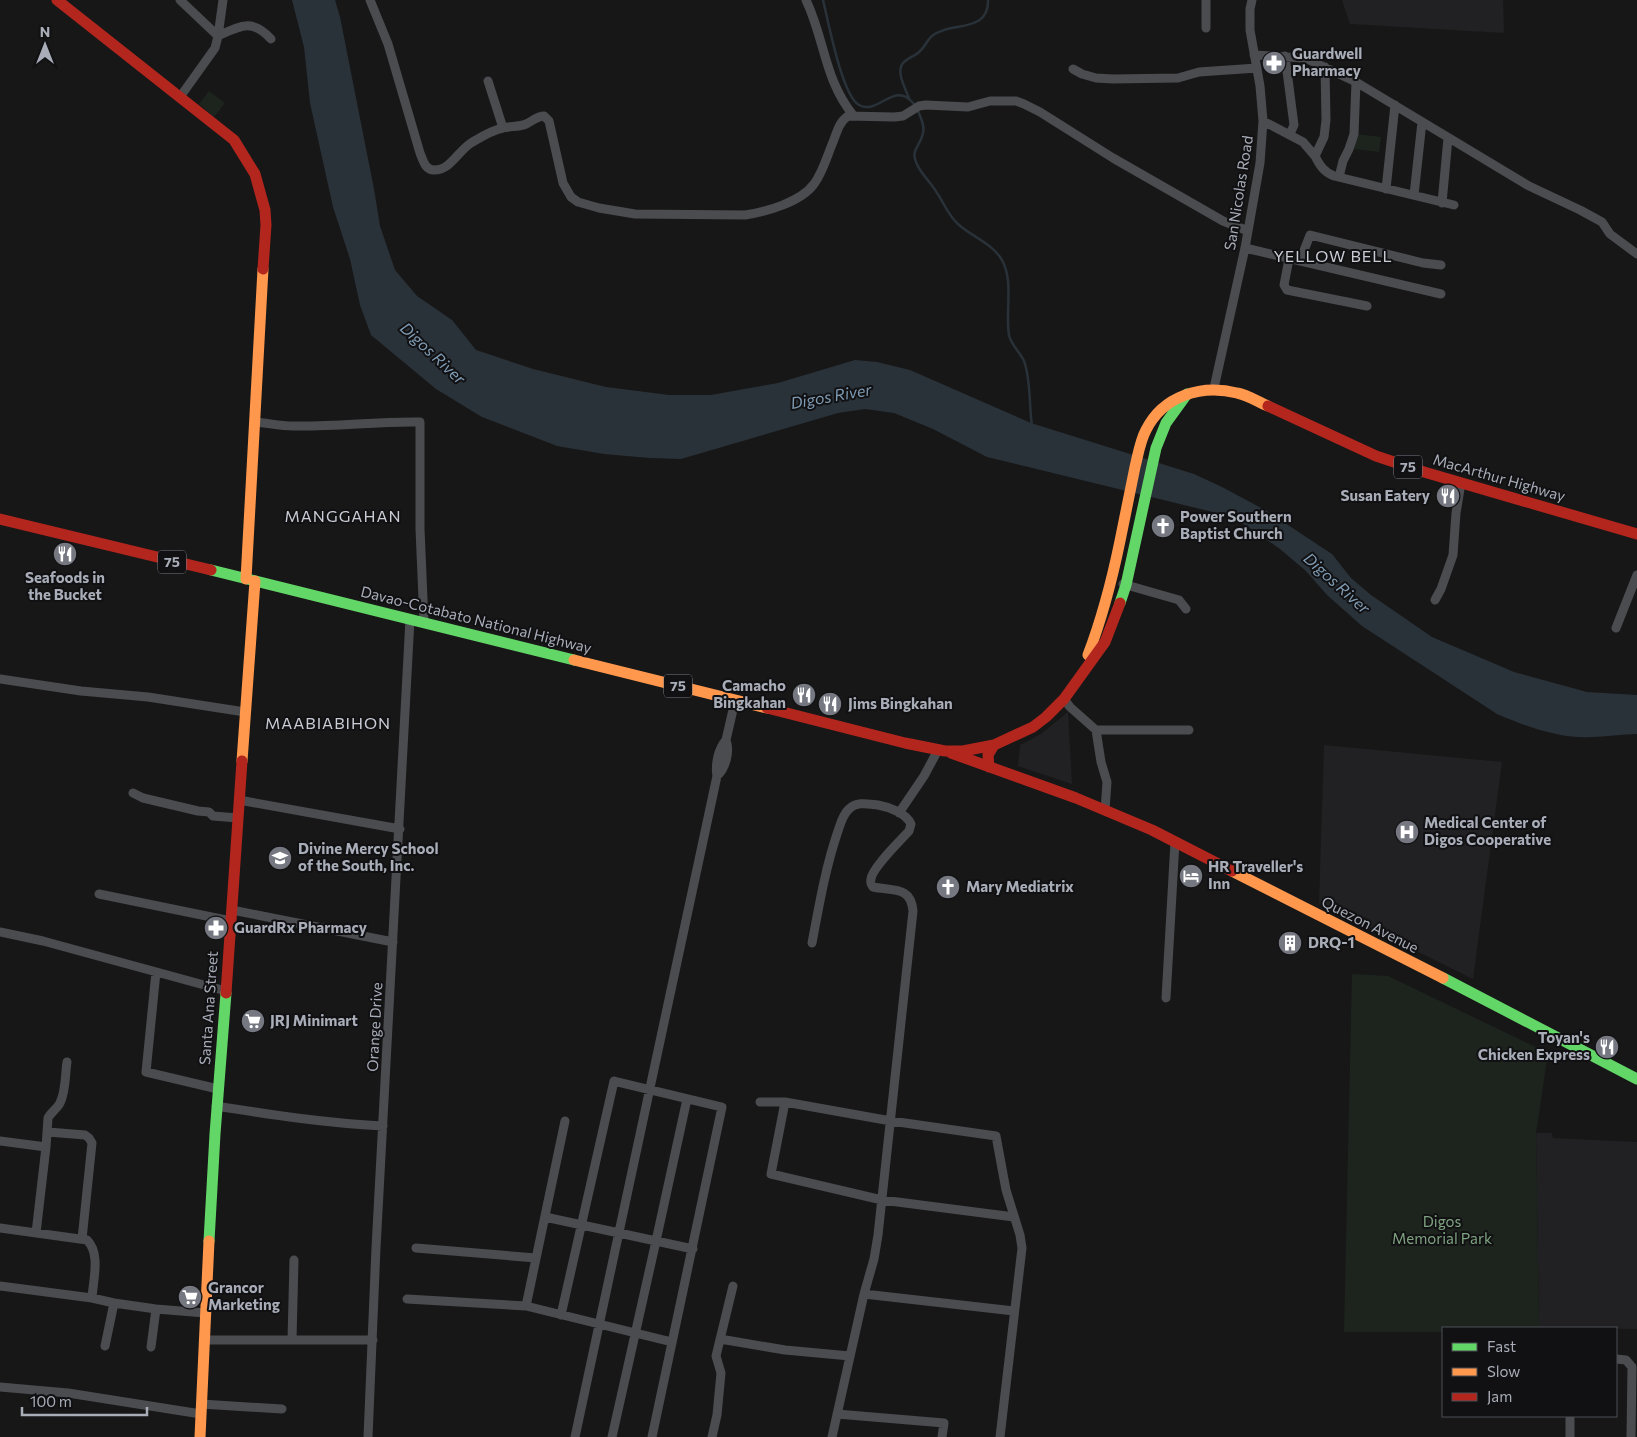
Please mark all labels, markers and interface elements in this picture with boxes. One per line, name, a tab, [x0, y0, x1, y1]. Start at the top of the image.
north arrow	[20, 20, 70, 70]
text: N	[40, 23, 50, 40]
place label: Guardwell Pharmacy	[1292, 44, 1362, 79]
pharmacy icon: Guardwell Pharmacy	[1261, 50, 1287, 76]
street label: San Nicolas Road	[1220, 134, 1256, 252]
district label: YELLOW BELL	[1273, 246, 1393, 265]
water label: Digos River	[397, 318, 470, 388]
water label: Digos River	[789, 379, 873, 412]
street label: MacArthur Highway	[1431, 450, 1568, 505]
road number: 75	[1394, 456, 1422, 478]
restaurant icon: Susan Eatery	[1435, 483, 1461, 509]
place label: Susan Eatery	[1341, 486, 1431, 504]
district label: MANGGAHAN	[284, 506, 402, 525]
place label: Power Southern Baptist Church	[1180, 507, 1292, 542]
church icon: Power Southern Baptist Church	[1150, 513, 1176, 539]
restaurant icon: Seafoods in the Bucket	[52, 541, 78, 567]
water label: Digos River	[1301, 548, 1375, 617]
road number: 75	[158, 550, 186, 574]
place label: Seafoods in the Bucket	[25, 568, 105, 603]
street label: Davao-Cotabato National Highway	[359, 582, 594, 657]
road number: 75	[664, 674, 692, 698]
place label: Camacho Bingkahan	[713, 676, 786, 711]
restaurant icon: Camacho Bingkahan	[791, 682, 817, 708]
restaurant icon: Jims Bingkahan	[817, 691, 843, 717]
place label: Jims Bingkahan	[848, 694, 953, 712]
district label: MAABIABIHON	[265, 713, 391, 732]
place label: Medical Center of Digos Cooperative	[1424, 813, 1551, 848]
hospital icon: Medical Center of Digos Cooperative	[1394, 819, 1420, 845]
place label: Divine Mercy School of the South, Inc.	[298, 839, 439, 874]
school or university icon: Divine Mercy School of the South, Inc.	[267, 845, 293, 871]
place label: HR Traveller's Inn	[1208, 857, 1303, 892]
hotel icon: HR Traveller's Inn	[1178, 863, 1204, 889]
church icon: Mary Mediatrix	[935, 874, 961, 900]
place label: Mary Mediatrix	[966, 877, 1074, 895]
street label: Quezon Avenue	[1319, 892, 1422, 956]
pharmacy icon: GuardRx Pharmacy	[203, 915, 229, 941]
place label: GuardRx Pharmacy	[234, 918, 368, 936]
building icon: DRQ-1	[1277, 930, 1303, 956]
place label: DRQ-1	[1308, 933, 1354, 951]
street label: Santa Ana Street	[195, 950, 221, 1066]
street label: Orange Drive	[363, 982, 385, 1072]
supermarket icon: JRJ Minimart	[240, 1008, 266, 1034]
place label: JRJ Minimart	[270, 1011, 358, 1029]
place label: Toyan's Chicken Express	[1478, 1028, 1590, 1063]
restaurant icon: Toyan's Chicken Express	[1594, 1034, 1620, 1060]
park label: Digos Memorial Park	[1392, 1212, 1492, 1247]
place label: Grancor Marketing	[208, 1278, 280, 1313]
supermarket icon: Grancor Marketing	[177, 1284, 203, 1310]
legend	[1442, 1327, 1617, 1417]
text: Fast	[1487, 1337, 1516, 1355]
text: Slow	[1487, 1362, 1520, 1380]
scale bar	[22, 1384, 148, 1416]
text: Jam	[1487, 1387, 1512, 1405]
text: 100 m	[30, 1392, 72, 1410]

